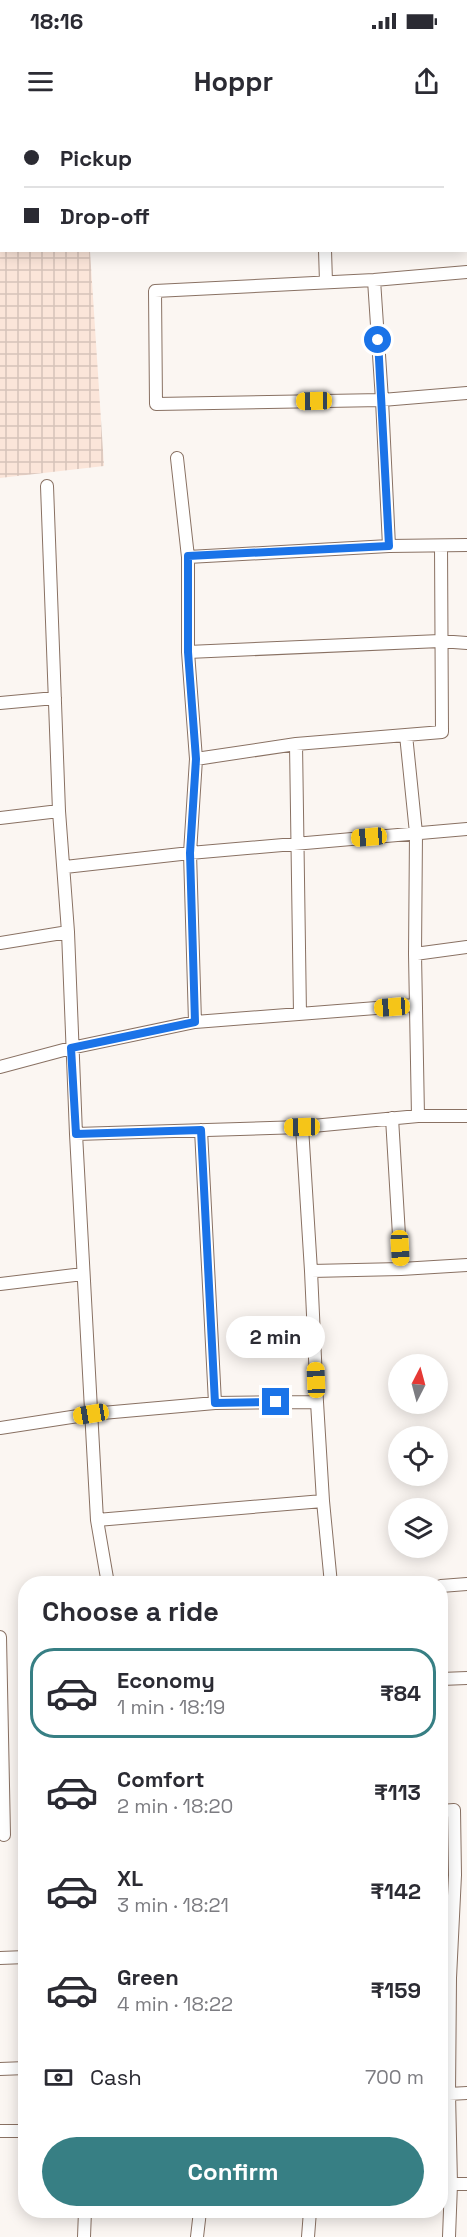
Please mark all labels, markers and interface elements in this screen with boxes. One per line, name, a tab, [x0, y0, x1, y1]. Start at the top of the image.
text: 18:16	[30, 7, 83, 35]
text: Hoppr	[194, 64, 273, 99]
icon: menu	[24, 65, 57, 98]
icon: share	[410, 65, 443, 98]
text: Pickup	[60, 144, 132, 172]
text: Drop-off	[60, 202, 150, 230]
route start	[364, 326, 391, 353]
car	[296, 392, 332, 410]
car	[350, 826, 388, 848]
car	[373, 997, 411, 1017]
car	[284, 1118, 320, 1136]
car	[390, 1230, 410, 1266]
callout: 2 min	[226, 1315, 326, 1357]
text: 2 min	[250, 1324, 301, 1350]
north arrow	[388, 1354, 448, 1414]
map controls	[388, 1354, 448, 1558]
car	[306, 1362, 326, 1398]
route end	[262, 1388, 289, 1415]
car	[72, 1402, 110, 1426]
button: locate	[388, 1426, 448, 1486]
button: layers	[388, 1498, 448, 1558]
text: Choose a ride	[42, 1594, 219, 1629]
icon: car	[45, 1666, 99, 1720]
text: Economy	[117, 1666, 215, 1694]
text: ₹84	[380, 1679, 421, 1707]
text: 1 min · 18:19	[117, 1694, 225, 1720]
icon: car	[45, 1765, 99, 1819]
text: Comfort	[117, 1765, 205, 1793]
text: ₹113	[374, 1778, 421, 1806]
text: 2 min · 18:20	[117, 1793, 233, 1819]
icon: car	[45, 1864, 99, 1918]
text: XL	[117, 1864, 143, 1892]
text: ₹142	[370, 1877, 421, 1905]
text: 3 min · 18:21	[117, 1892, 229, 1918]
icon: car	[45, 1963, 99, 2017]
text: Green	[117, 1963, 179, 1991]
text: ₹159	[371, 1976, 421, 2004]
text: 4 min · 18:22	[117, 1991, 233, 2017]
icon: cash	[42, 2061, 75, 2094]
text: Cash	[90, 2063, 142, 2091]
text: 700 m	[365, 2064, 424, 2090]
button: Confirm	[42, 2137, 424, 2206]

